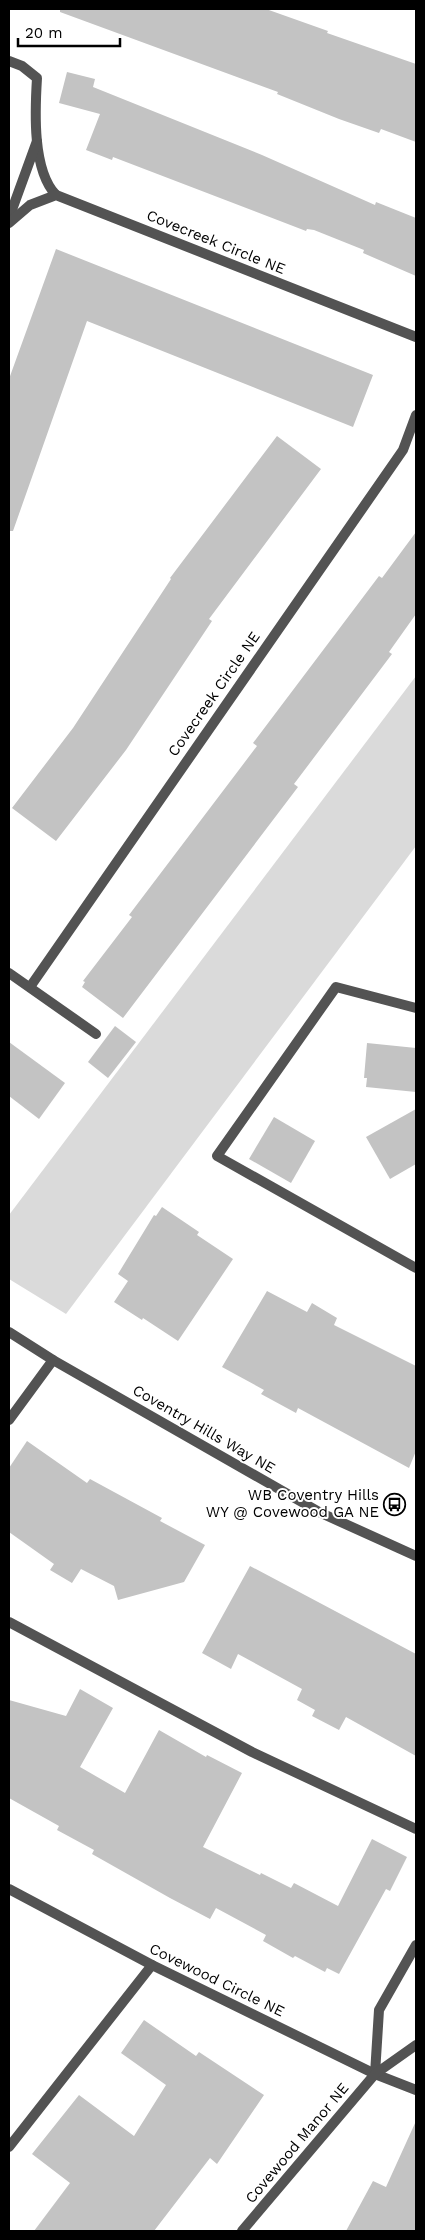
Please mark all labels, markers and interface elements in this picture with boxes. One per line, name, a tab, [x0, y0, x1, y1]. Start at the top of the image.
scale bar	[18, 15, 120, 47]
text: 20 m	[25, 24, 63, 42]
street label: Covecreek Circle NE	[144, 206, 288, 278]
street label: Covecreek Circle NE	[164, 628, 264, 760]
street label: Coventry Hills Way NE	[130, 1381, 278, 1477]
place label: WB Coventry Hills WY @ Covewood GA NE	[206, 1486, 379, 1521]
bus stop icon: WB Coventry Hills WY @ Covewood GA NE	[383, 1492, 407, 1516]
street label: Covewood Circle NE	[147, 1939, 287, 2021]
street label: Covewood Manor NE	[241, 2079, 353, 2207]

